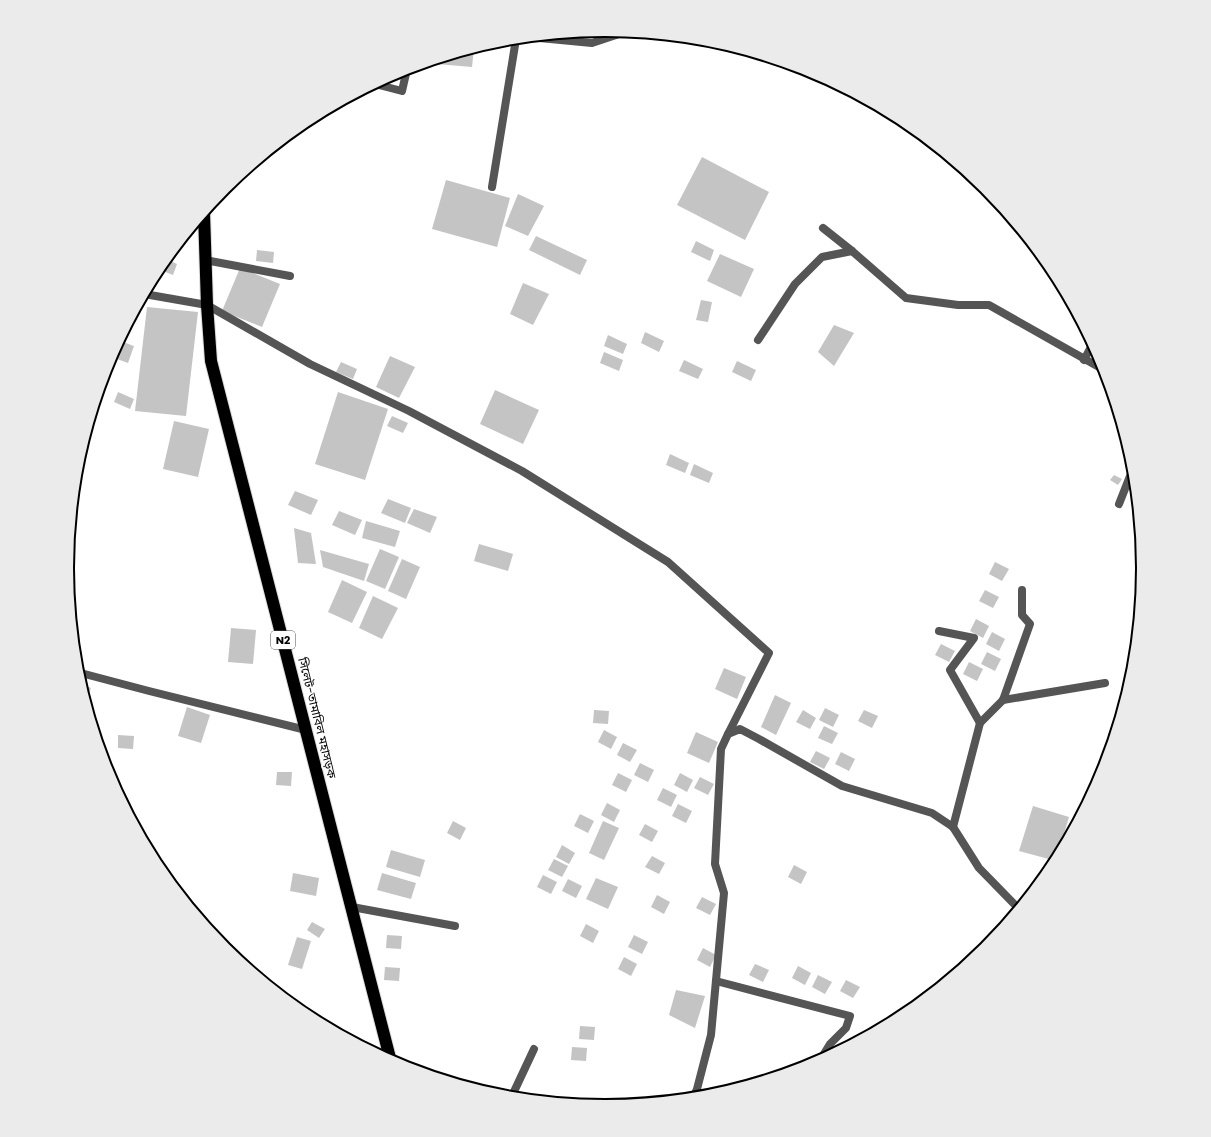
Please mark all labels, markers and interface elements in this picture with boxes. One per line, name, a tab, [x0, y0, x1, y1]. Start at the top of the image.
road number: N2	[271, 631, 295, 649]
street label: সিলেট-তামাবিল মহাসড়ক	[294, 655, 341, 780]

